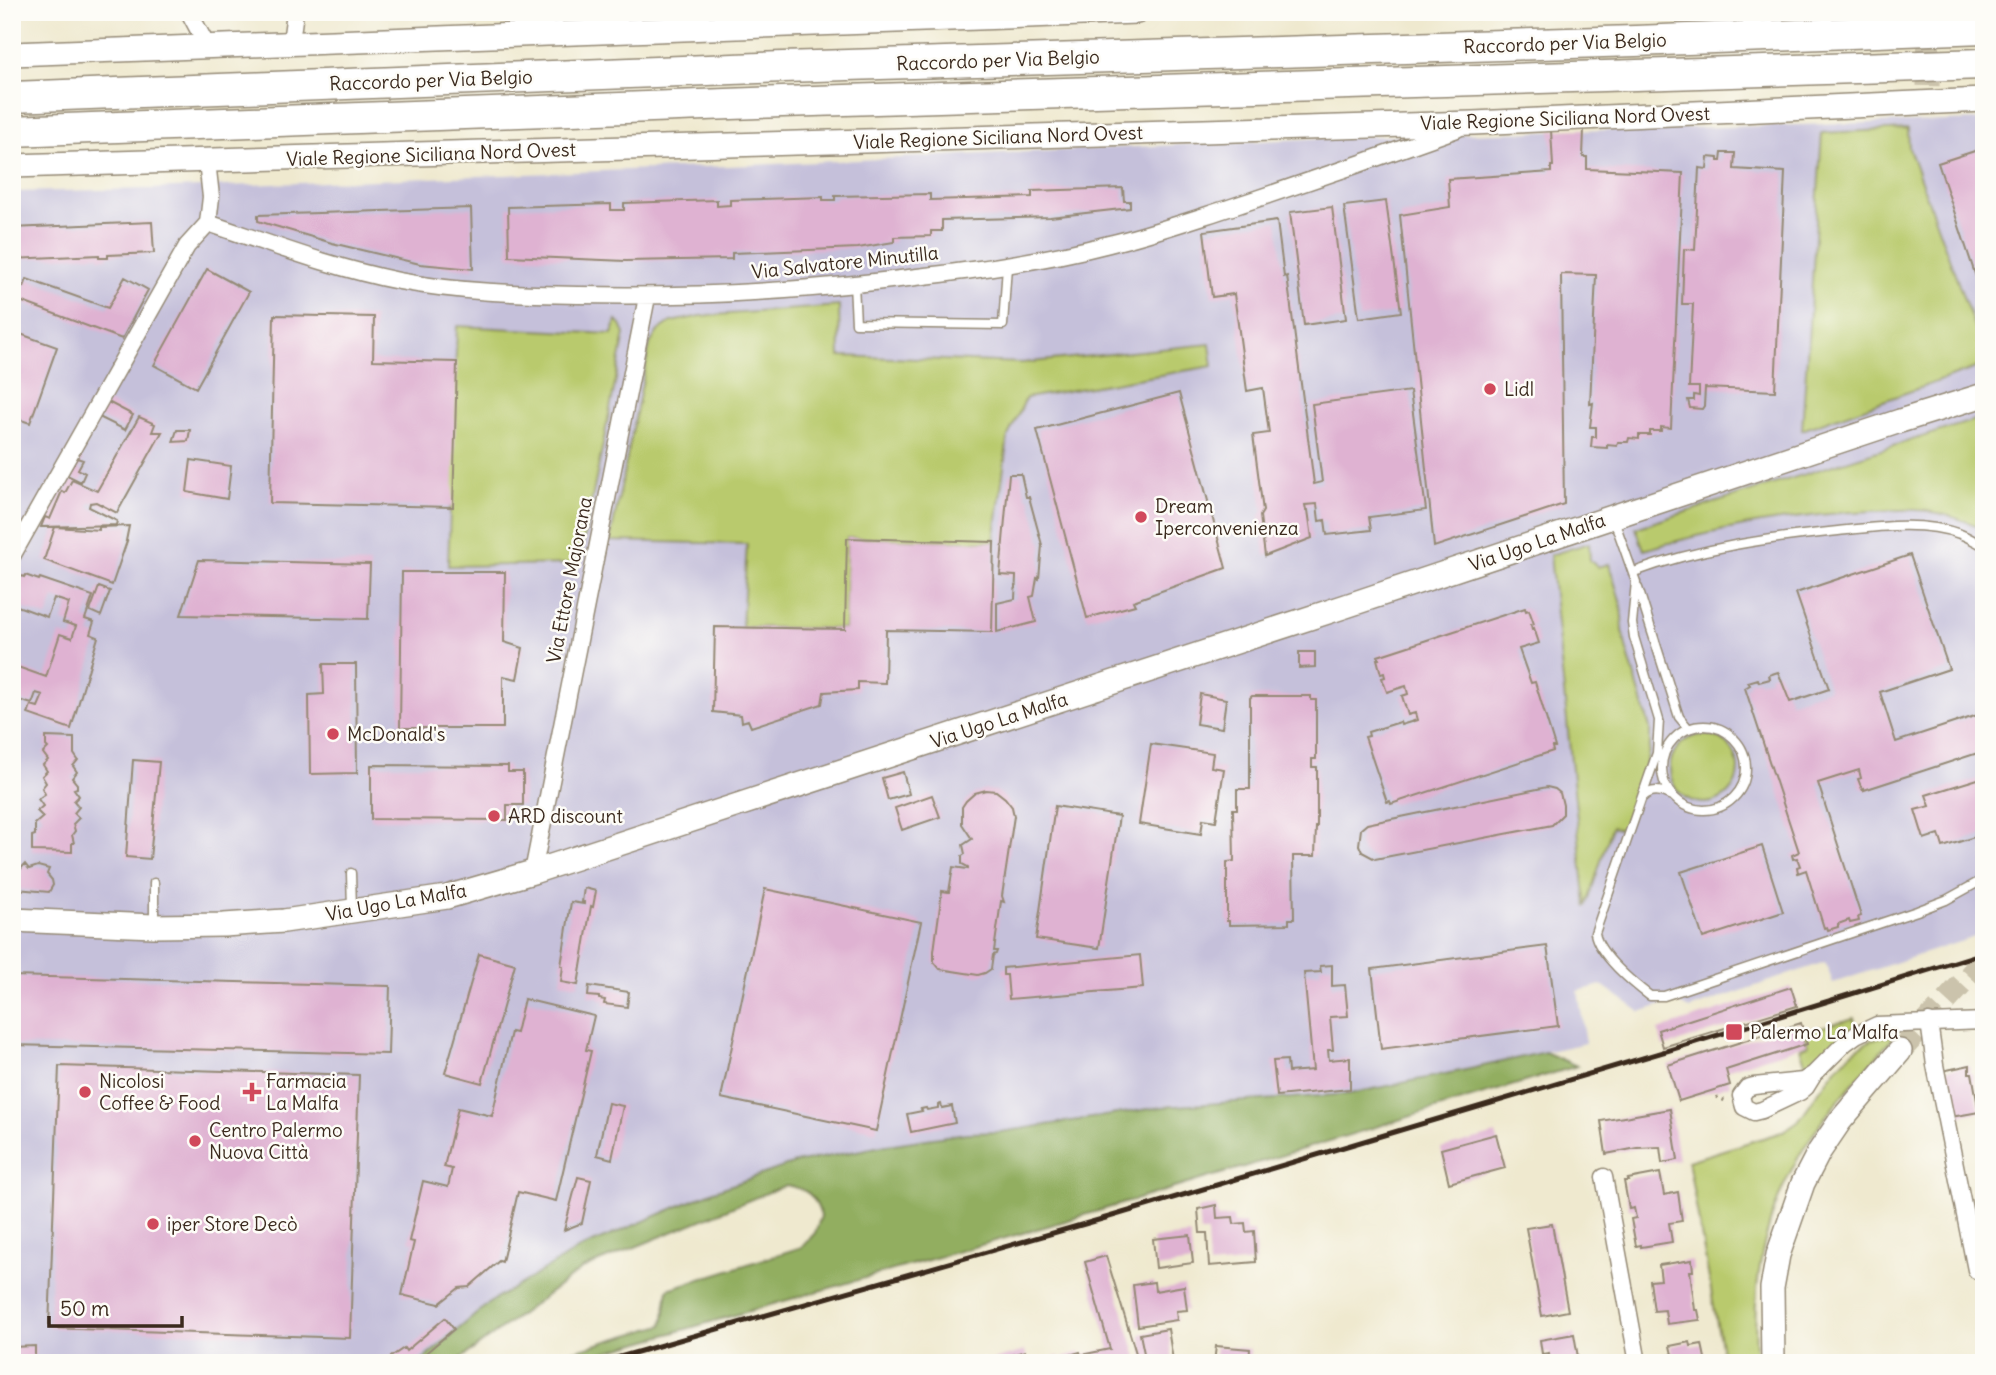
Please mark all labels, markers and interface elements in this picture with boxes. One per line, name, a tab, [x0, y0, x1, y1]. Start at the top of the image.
street label: Raccordo per Via Belgio	[1463, 27, 1667, 59]
street label: Raccordo per Via Belgio	[896, 44, 1100, 76]
street label: Raccordo per Via Belgio	[329, 64, 533, 96]
street label: Viale Regione Siciliana Nord Ovest	[1420, 101, 1710, 135]
street label: Viale Regione Siciliana Nord Ovest	[853, 120, 1143, 154]
street label: Viale Regione Siciliana Nord Ovest	[286, 137, 576, 171]
street label: Via Salvatore Minutilla	[750, 240, 940, 284]
place label: Lidl	[1504, 377, 1534, 401]
marker: Lidl	[1482, 381, 1498, 397]
place label: Dream Iperconvenienza	[1155, 494, 1299, 540]
street label: Via Ettore Majorana	[541, 495, 597, 665]
street label: Via Ugo La Malfa	[1466, 507, 1609, 577]
marker: Dream Iperconvenienza	[1133, 509, 1149, 525]
street label: Via Ugo La Malfa	[927, 686, 1071, 753]
place label: McDonald's	[347, 722, 445, 746]
marker: McDonald's	[325, 726, 341, 742]
place label: ARD discount	[508, 804, 623, 828]
marker: ARD discount	[486, 808, 502, 824]
street label: Via Ugo La Malfa	[324, 878, 469, 926]
place label: Palermo La Malfa	[1750, 1020, 1899, 1044]
marker: Palermo La Malfa	[1724, 1022, 1744, 1042]
place label: Nicolosi Coffee & Food	[99, 1069, 220, 1115]
place label: Farmacia La Malfa	[266, 1069, 347, 1115]
marker: Nicolosi Coffee & Food	[77, 1084, 93, 1100]
marker: Farmacia La Malfa	[244, 1084, 260, 1100]
place label: Centro Palermo Nuova Città	[209, 1118, 343, 1164]
marker: Centro Palermo Nuova Città	[187, 1133, 203, 1149]
place label: iper Store Decò	[167, 1212, 298, 1236]
marker: iper Store Decò	[145, 1216, 161, 1232]
scale bar	[49, 1284, 182, 1328]
text: 50 m	[60, 1295, 109, 1322]

